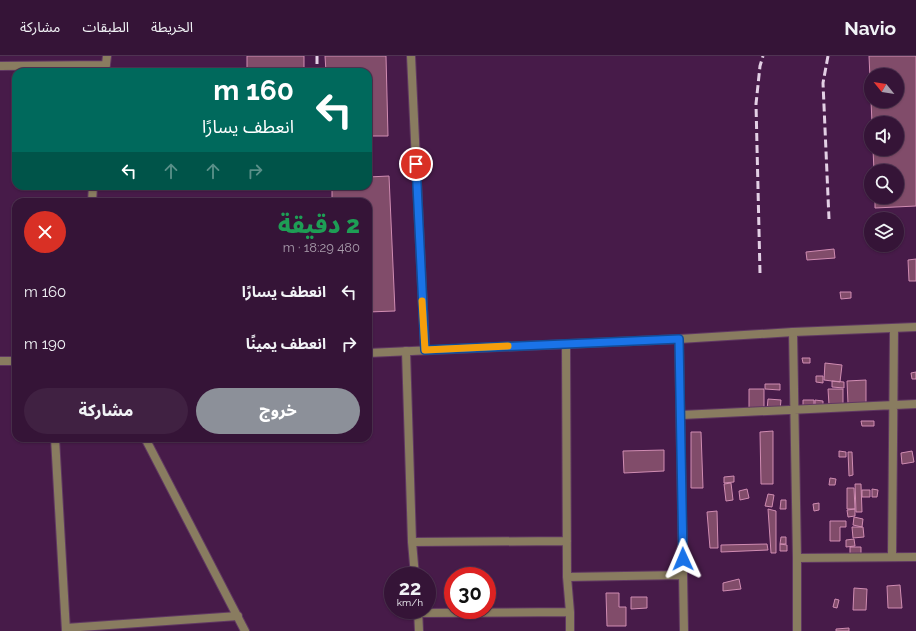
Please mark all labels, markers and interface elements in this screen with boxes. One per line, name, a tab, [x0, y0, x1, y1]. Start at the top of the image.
text: Navio	[844, 17, 896, 39]
text: مشاركة	[20, 19, 60, 35]
text: الطبقات	[82, 19, 129, 35]
text: الخريطة	[151, 19, 193, 35]
north arrow	[864, 68, 904, 108]
map controls	[864, 68, 904, 252]
text: 160 m	[213, 74, 294, 107]
icon: left	[308, 84, 360, 136]
text: انعطف يسارًا	[202, 116, 294, 137]
button: sound	[864, 116, 904, 156]
pin	[399, 147, 433, 181]
icon: arrive	[405, 153, 427, 175]
icon: left	[118, 160, 140, 182]
icon: ahead	[160, 160, 182, 182]
icon: ahead	[202, 160, 224, 182]
icon: right	[244, 160, 266, 182]
button: search	[864, 164, 904, 204]
text: 2 دقيقة	[278, 210, 360, 239]
button: close	[24, 211, 66, 253]
button: layers	[864, 212, 904, 252]
text: 480 m · 18:29	[283, 240, 360, 255]
icon: left	[338, 281, 360, 303]
text: 160 m	[24, 283, 66, 301]
text: انعطف يسارًا	[242, 283, 326, 301]
icon: right	[338, 333, 360, 355]
text: 190 m	[24, 335, 66, 353]
text: انعطف يمينًا	[246, 335, 326, 353]
button: مشاركة	[24, 388, 188, 434]
button: خروج	[196, 388, 360, 434]
position arrow	[662, 538, 704, 580]
speed limit sign: 30	[444, 567, 496, 619]
text: 22	[399, 576, 421, 600]
text: km/h	[397, 597, 423, 608]

